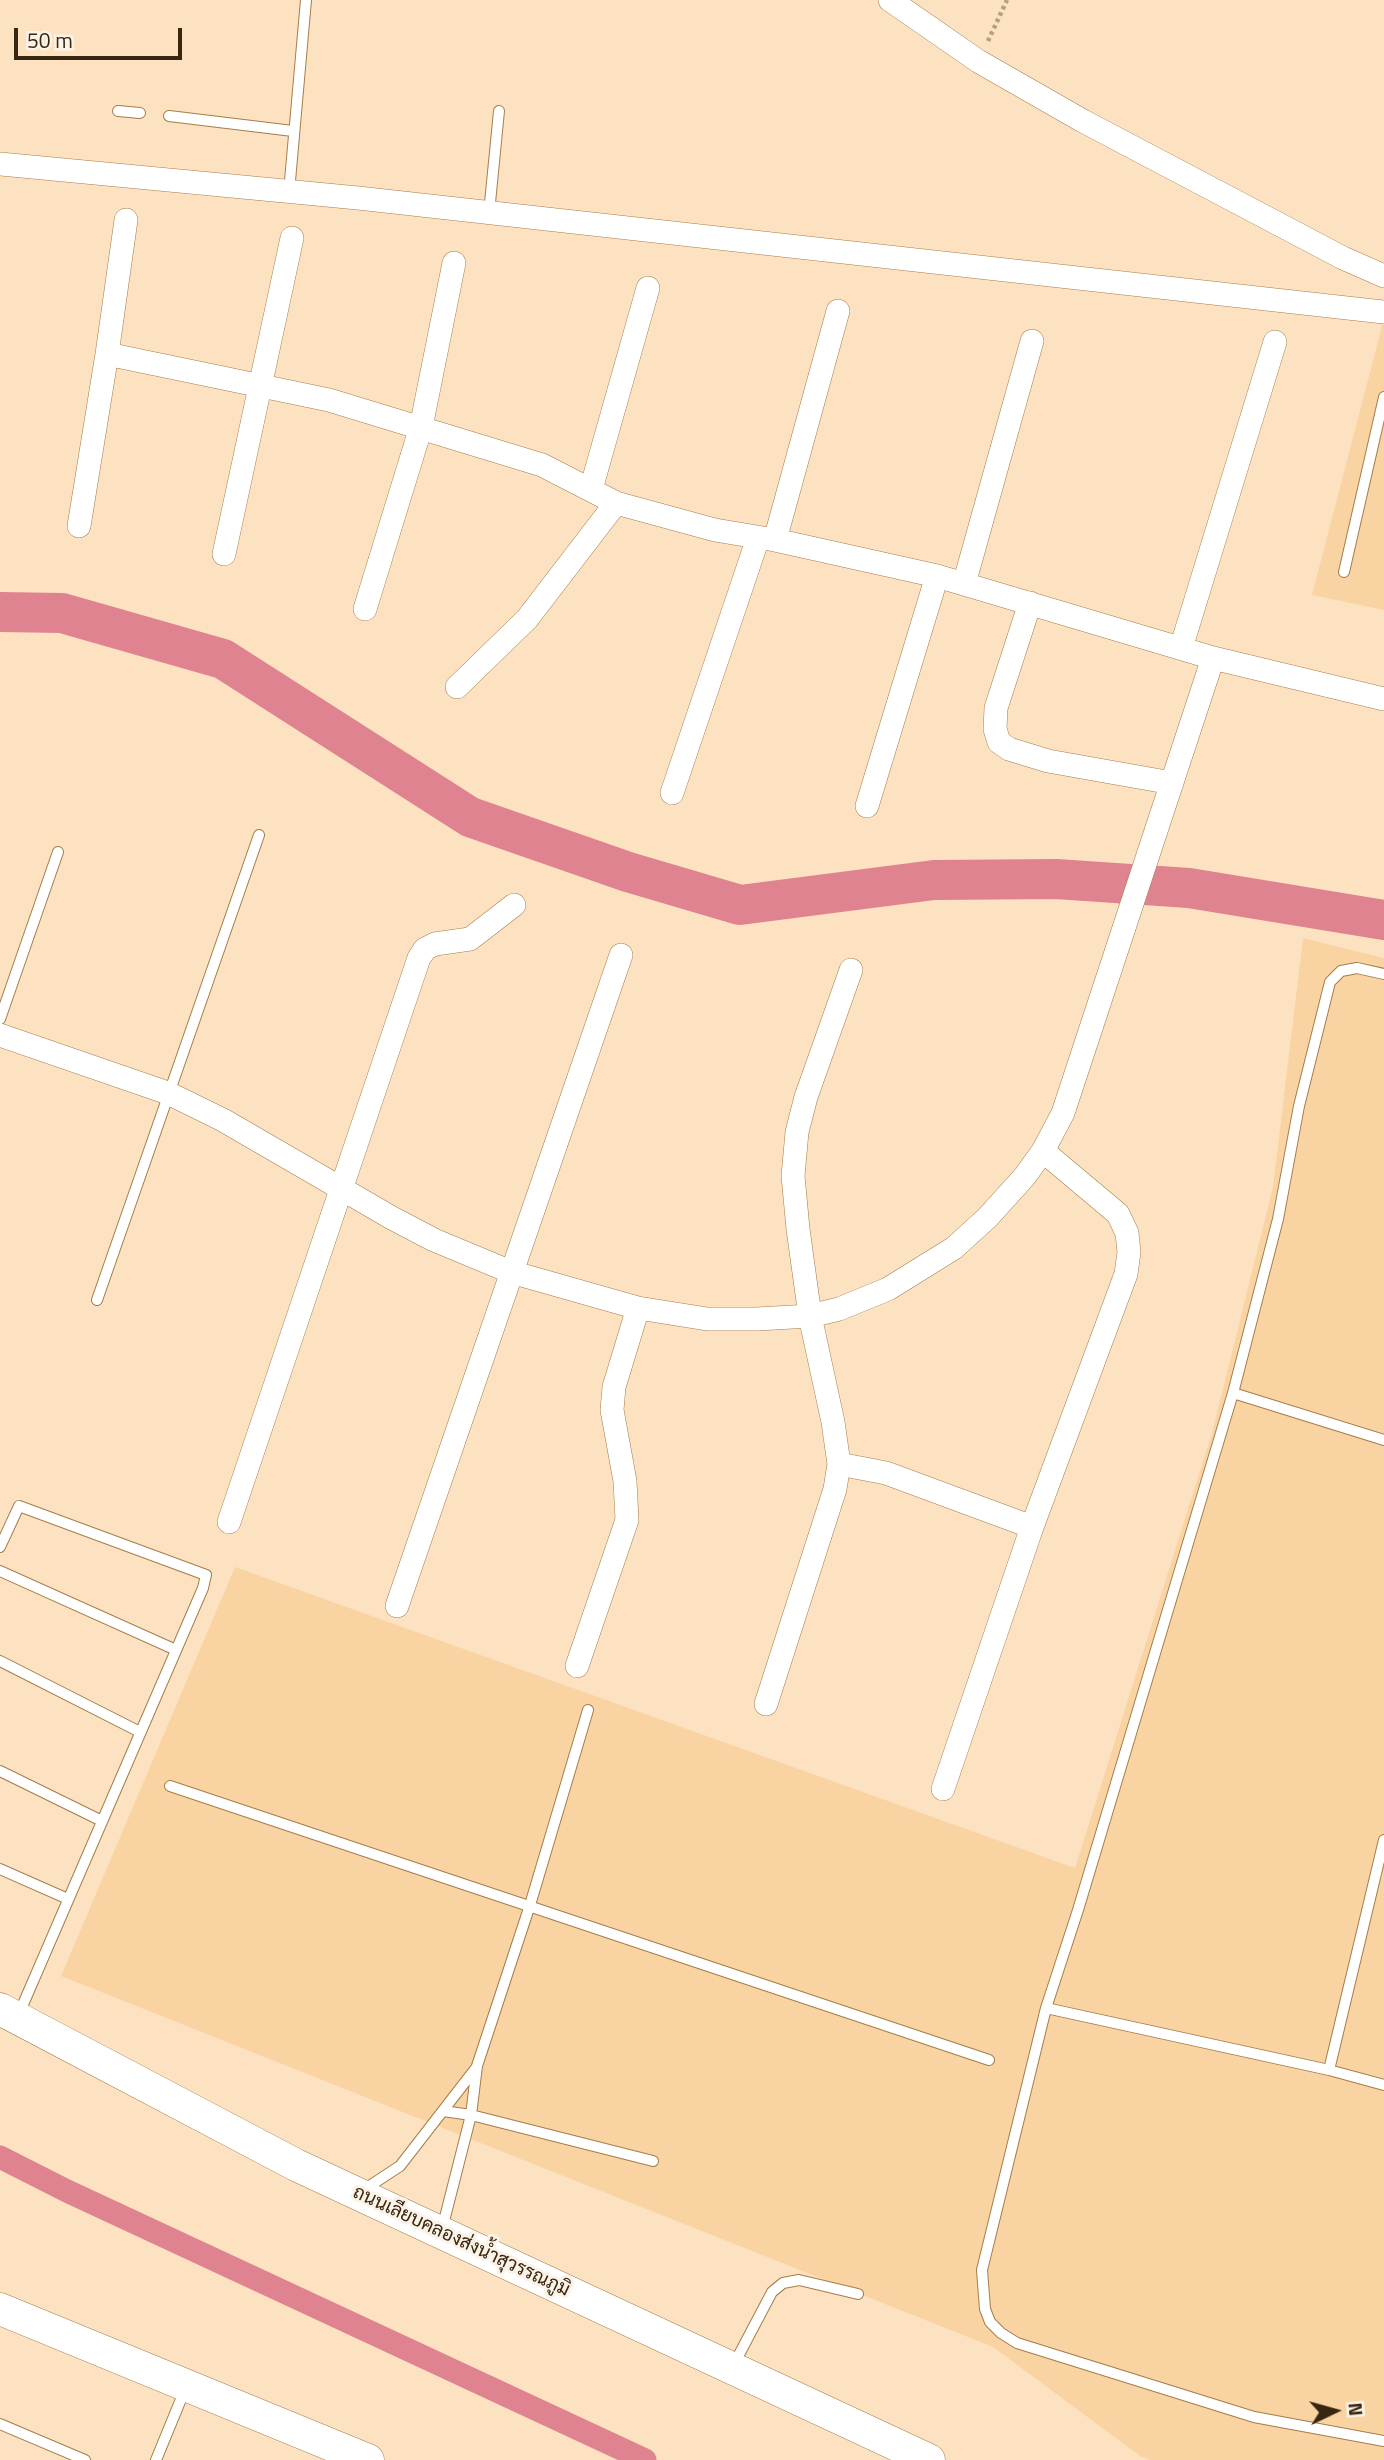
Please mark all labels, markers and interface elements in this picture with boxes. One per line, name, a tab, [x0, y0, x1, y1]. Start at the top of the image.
scale bar	[18, 14, 186, 58]
text: 50 m	[27, 24, 73, 56]
street label: ถนนเลียบคลองส่งน้ำสุวรรณภูมิ	[349, 2182, 573, 2302]
north arrow	[1300, 2376, 1370, 2446]
text: N	[1341, 2401, 1371, 2417]

